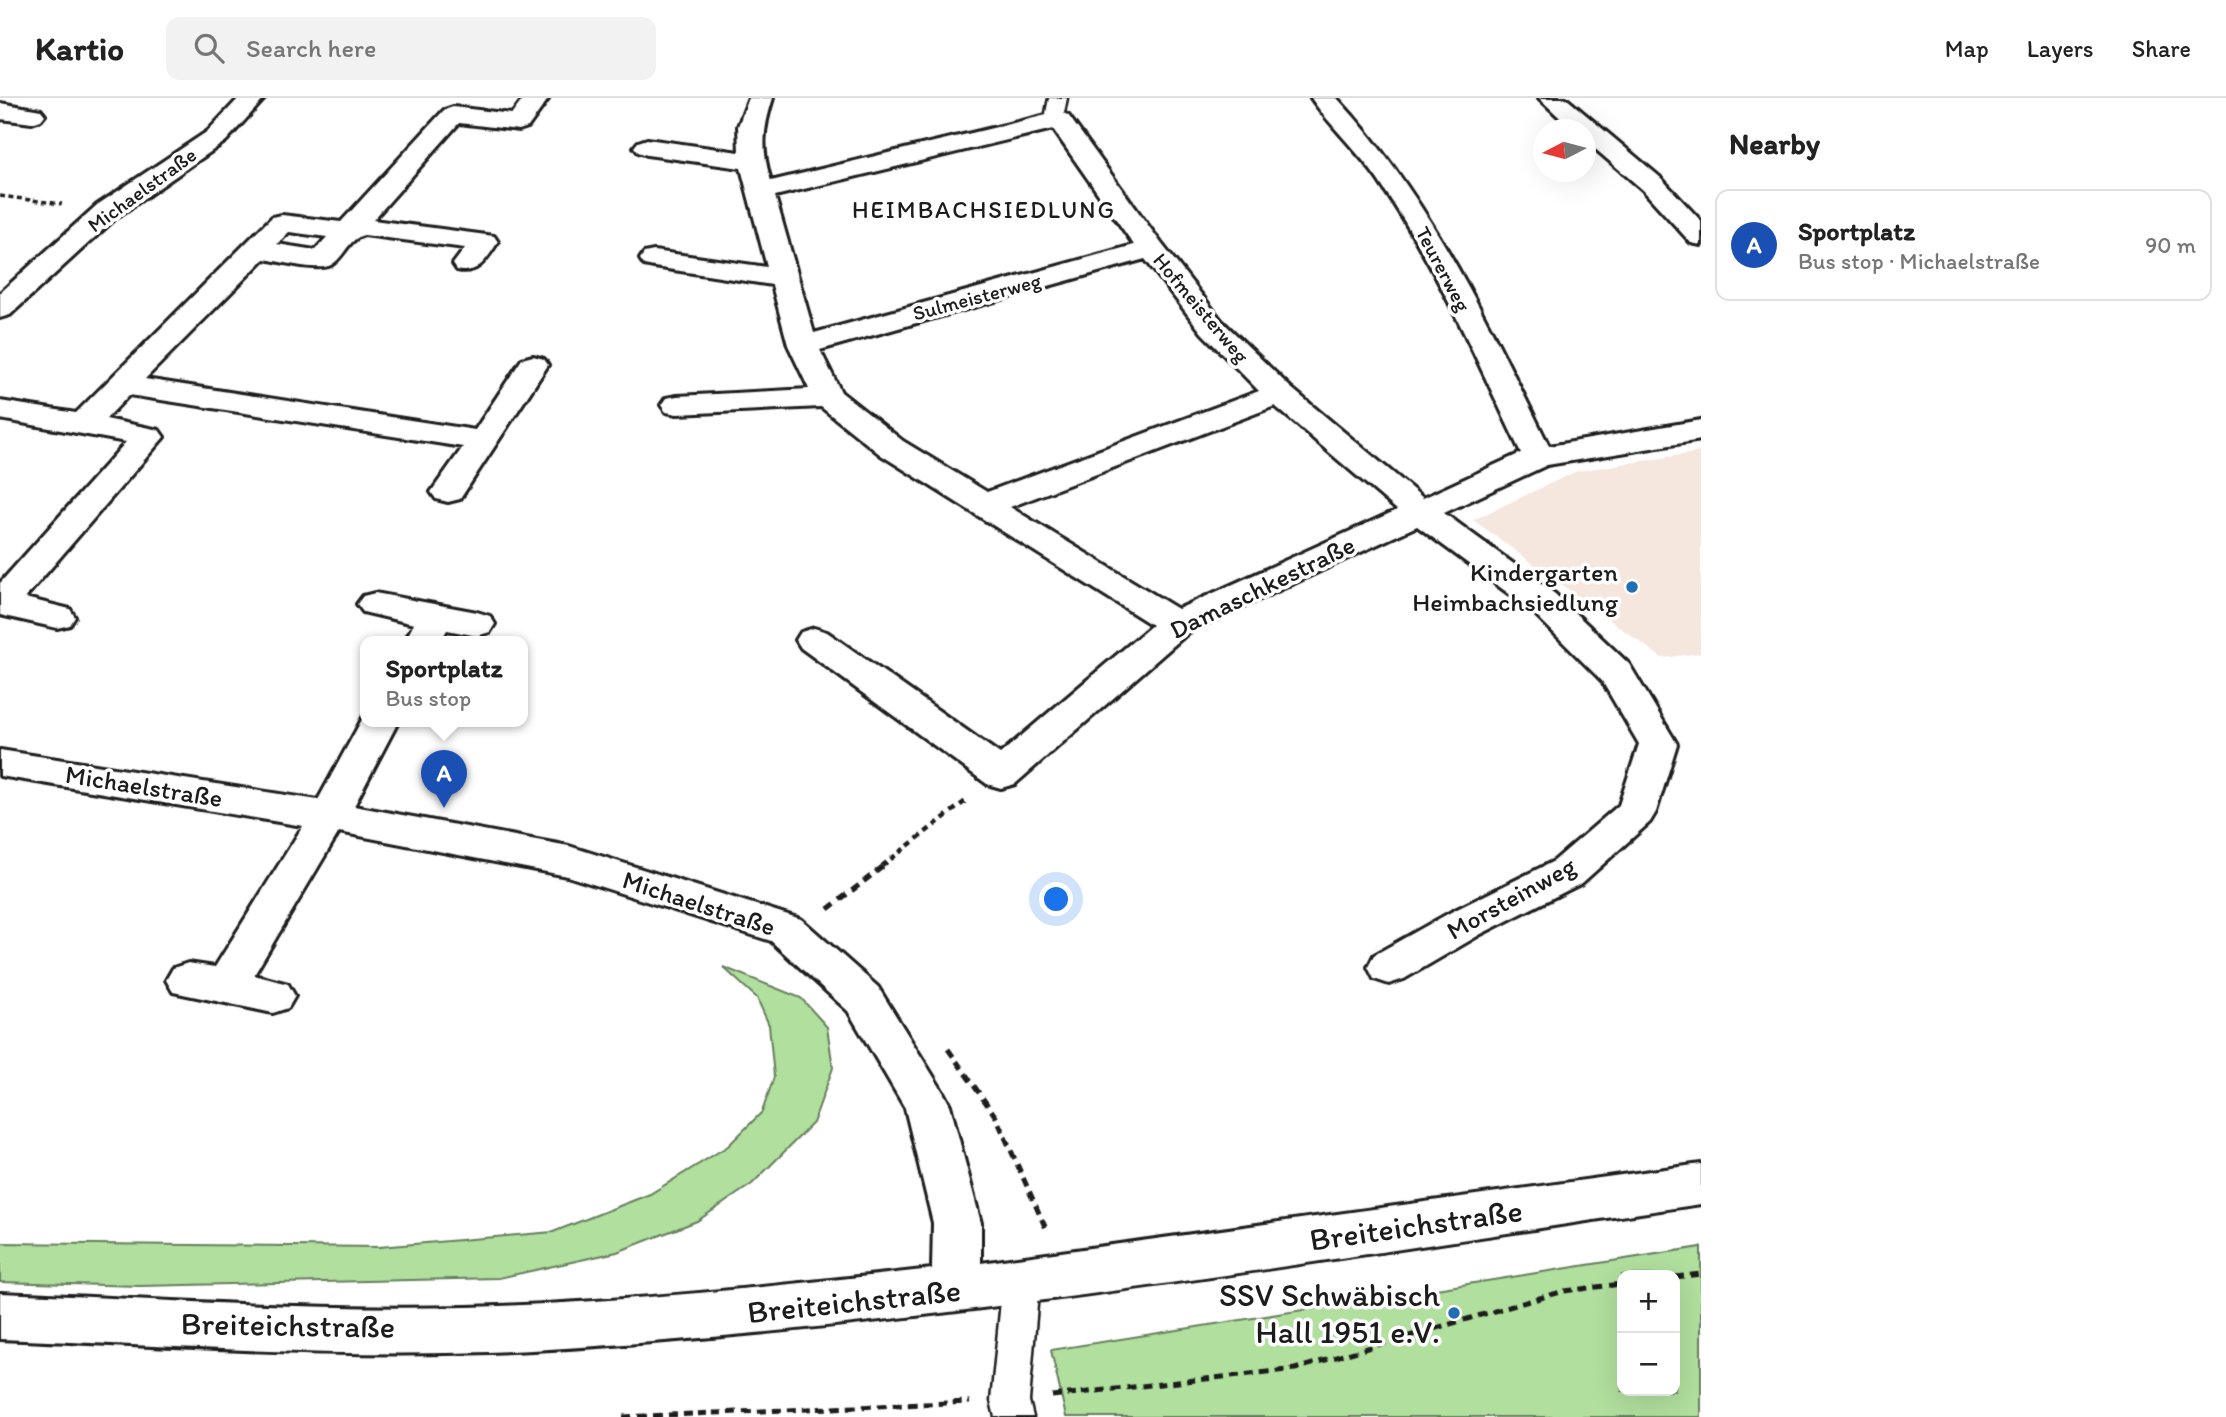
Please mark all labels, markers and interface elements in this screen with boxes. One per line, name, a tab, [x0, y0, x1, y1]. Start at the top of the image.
search box	[166, 17, 656, 80]
text: Kartio	[35, 29, 124, 68]
icon: search	[190, 29, 228, 67]
text: Search here	[246, 32, 376, 64]
text: Map	[1945, 34, 1989, 63]
text: Layers	[2027, 34, 2094, 63]
text: Share	[2132, 34, 2191, 63]
north arrow	[1533, 119, 1596, 182]
text: Nearby	[1729, 125, 1820, 162]
street label: Michaelstraße	[83, 142, 201, 237]
district label: HEIMBACHSIEDLUNG	[852, 195, 1116, 224]
text: Sportplatz	[1798, 215, 1915, 247]
street label: Teurerweg	[1411, 222, 1476, 316]
text: A	[1747, 231, 1761, 259]
text: 90 m	[2145, 231, 2196, 259]
text: Bus stop · Michaelstraße	[1798, 247, 2040, 275]
street label: Hofmeisterweg	[1148, 248, 1255, 368]
street label: Sulmeisterweg	[910, 267, 1044, 326]
street label: Damaschkestraße	[1164, 528, 1360, 646]
place label: Kindergarten Heimbachsiedlung	[1412, 556, 1619, 618]
marker: Kindergarten Heimbachsiedlung	[1624, 579, 1640, 595]
popup	[360, 636, 528, 727]
text: Sportplatz	[385, 652, 503, 684]
text: Bus stop	[385, 684, 471, 712]
pin: A	[421, 750, 467, 808]
street label: Michaelstraße	[63, 758, 225, 814]
street label: Morsteinweg	[1441, 849, 1582, 947]
street label: Michaelstraße	[619, 863, 779, 943]
your location	[1039, 882, 1073, 916]
street label: Breiteichstraße	[1307, 1191, 1525, 1259]
map controls	[1617, 1270, 1680, 1396]
button: +	[1617, 1270, 1680, 1333]
street label: Breiteichstraße	[745, 1271, 963, 1331]
place label: SSV Schwäbisch Hall 1951 e.V.	[1219, 1276, 1440, 1351]
street label: Breiteichstraße	[180, 1304, 396, 1346]
marker: SSV Schwäbisch Hall 1951 e.V.	[1446, 1305, 1462, 1321]
button: −	[1617, 1333, 1680, 1396]

